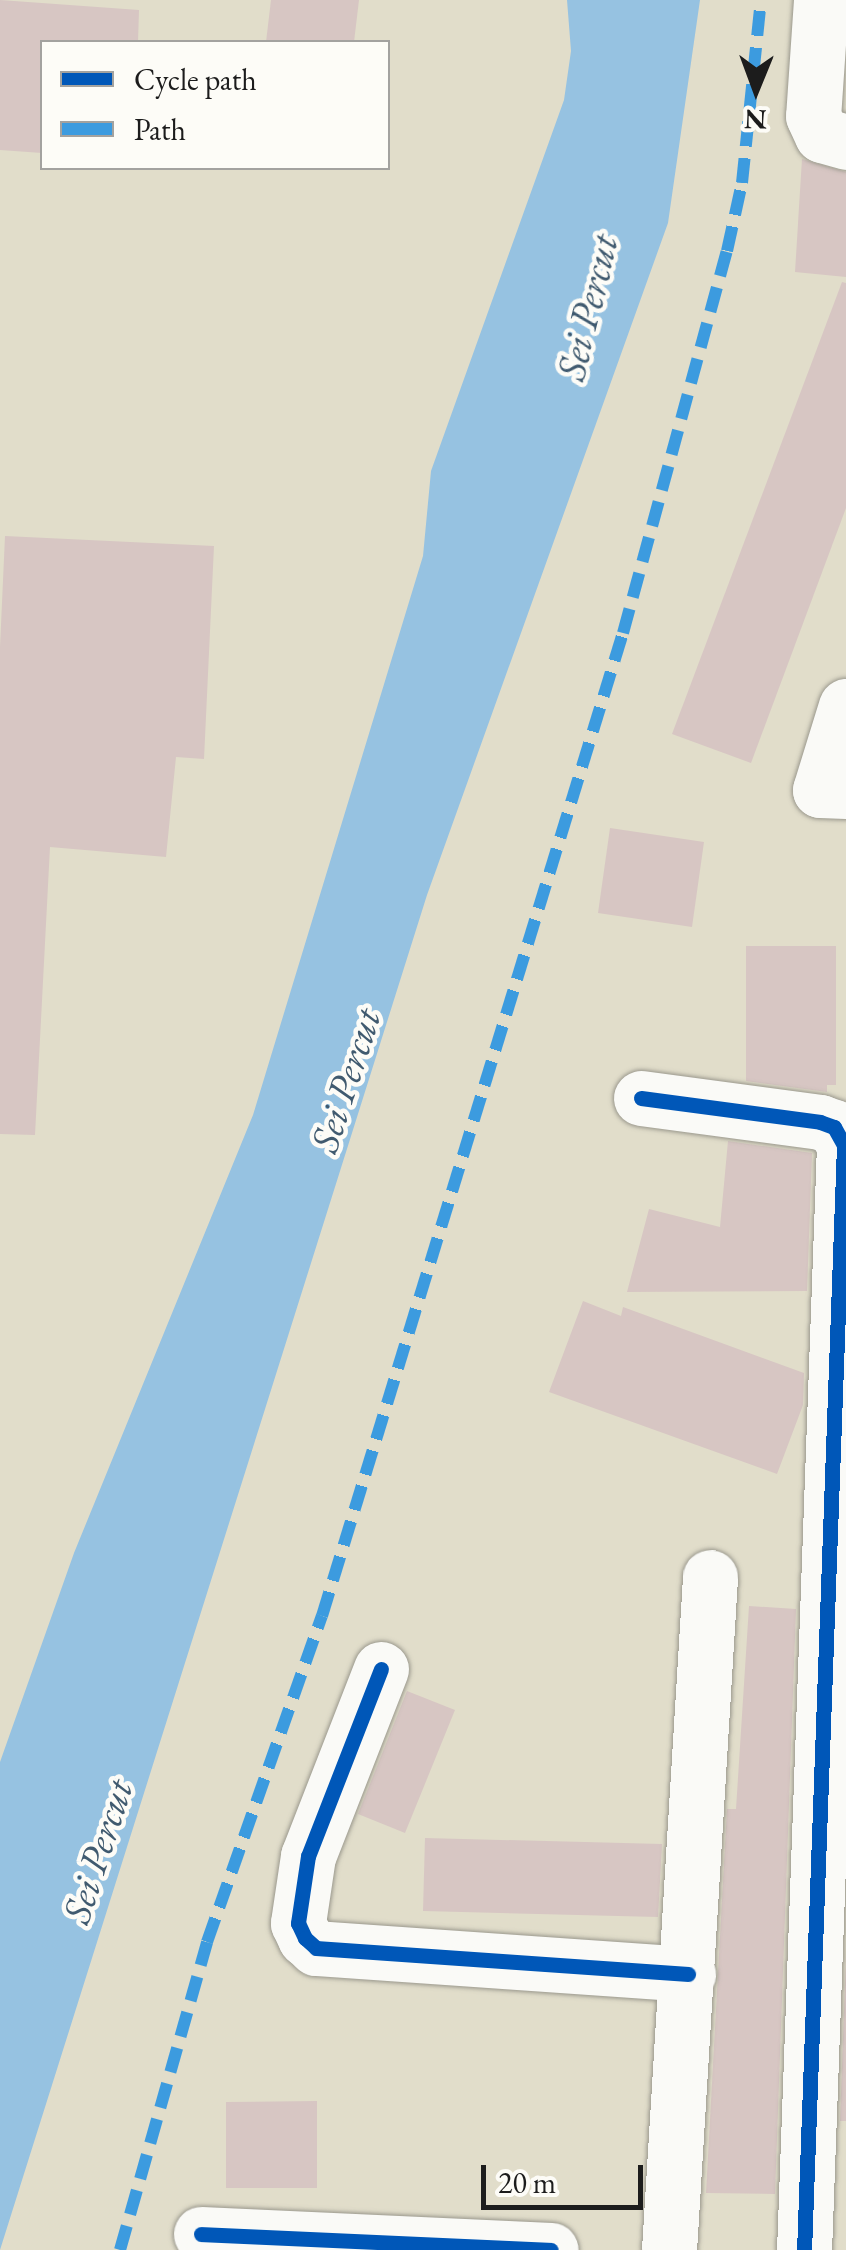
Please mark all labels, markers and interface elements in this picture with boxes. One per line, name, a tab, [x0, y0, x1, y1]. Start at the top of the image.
legend	[40, 40, 390, 170]
north arrow	[706, 40, 806, 140]
text: Cycle path	[134, 60, 257, 99]
text: N	[744, 102, 767, 138]
text: Path	[134, 110, 186, 149]
water label: Sei Percut	[546, 229, 628, 385]
water label: Sei Percut	[299, 1002, 391, 1158]
water label: Sei Percut	[51, 1773, 143, 1929]
scale bar	[486, 2145, 648, 2207]
text: 20 m	[498, 2163, 556, 2202]

